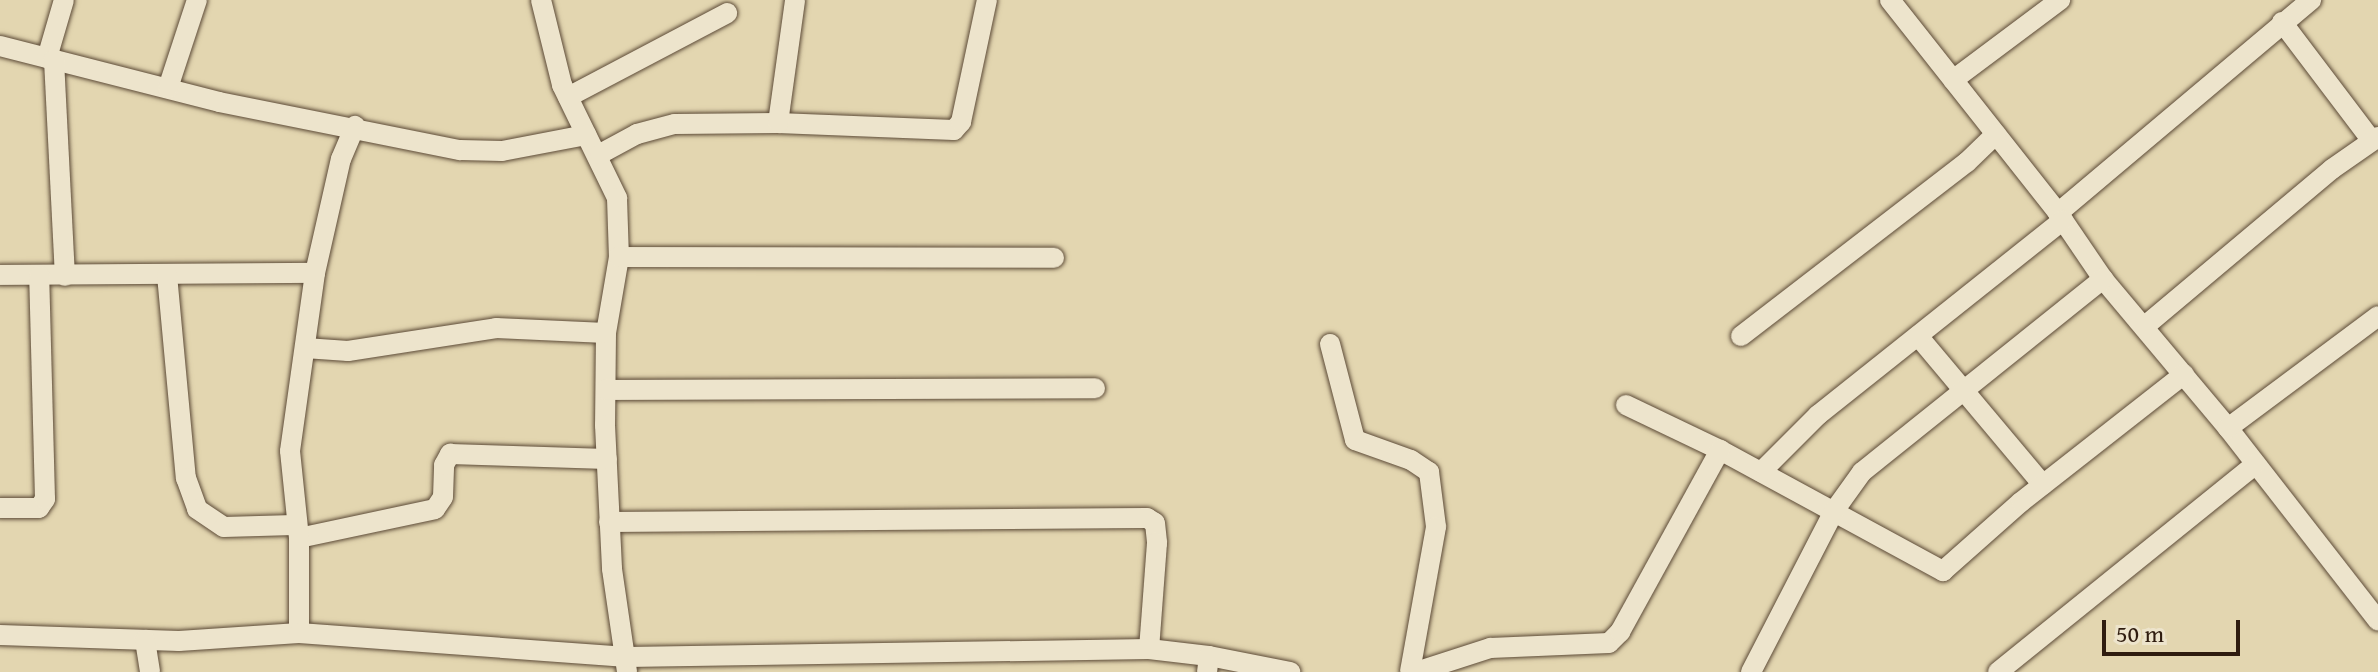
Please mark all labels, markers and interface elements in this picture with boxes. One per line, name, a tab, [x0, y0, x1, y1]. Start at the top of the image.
scale bar	[2106, 604, 2244, 654]
text: 50 m	[2116, 616, 2164, 651]

